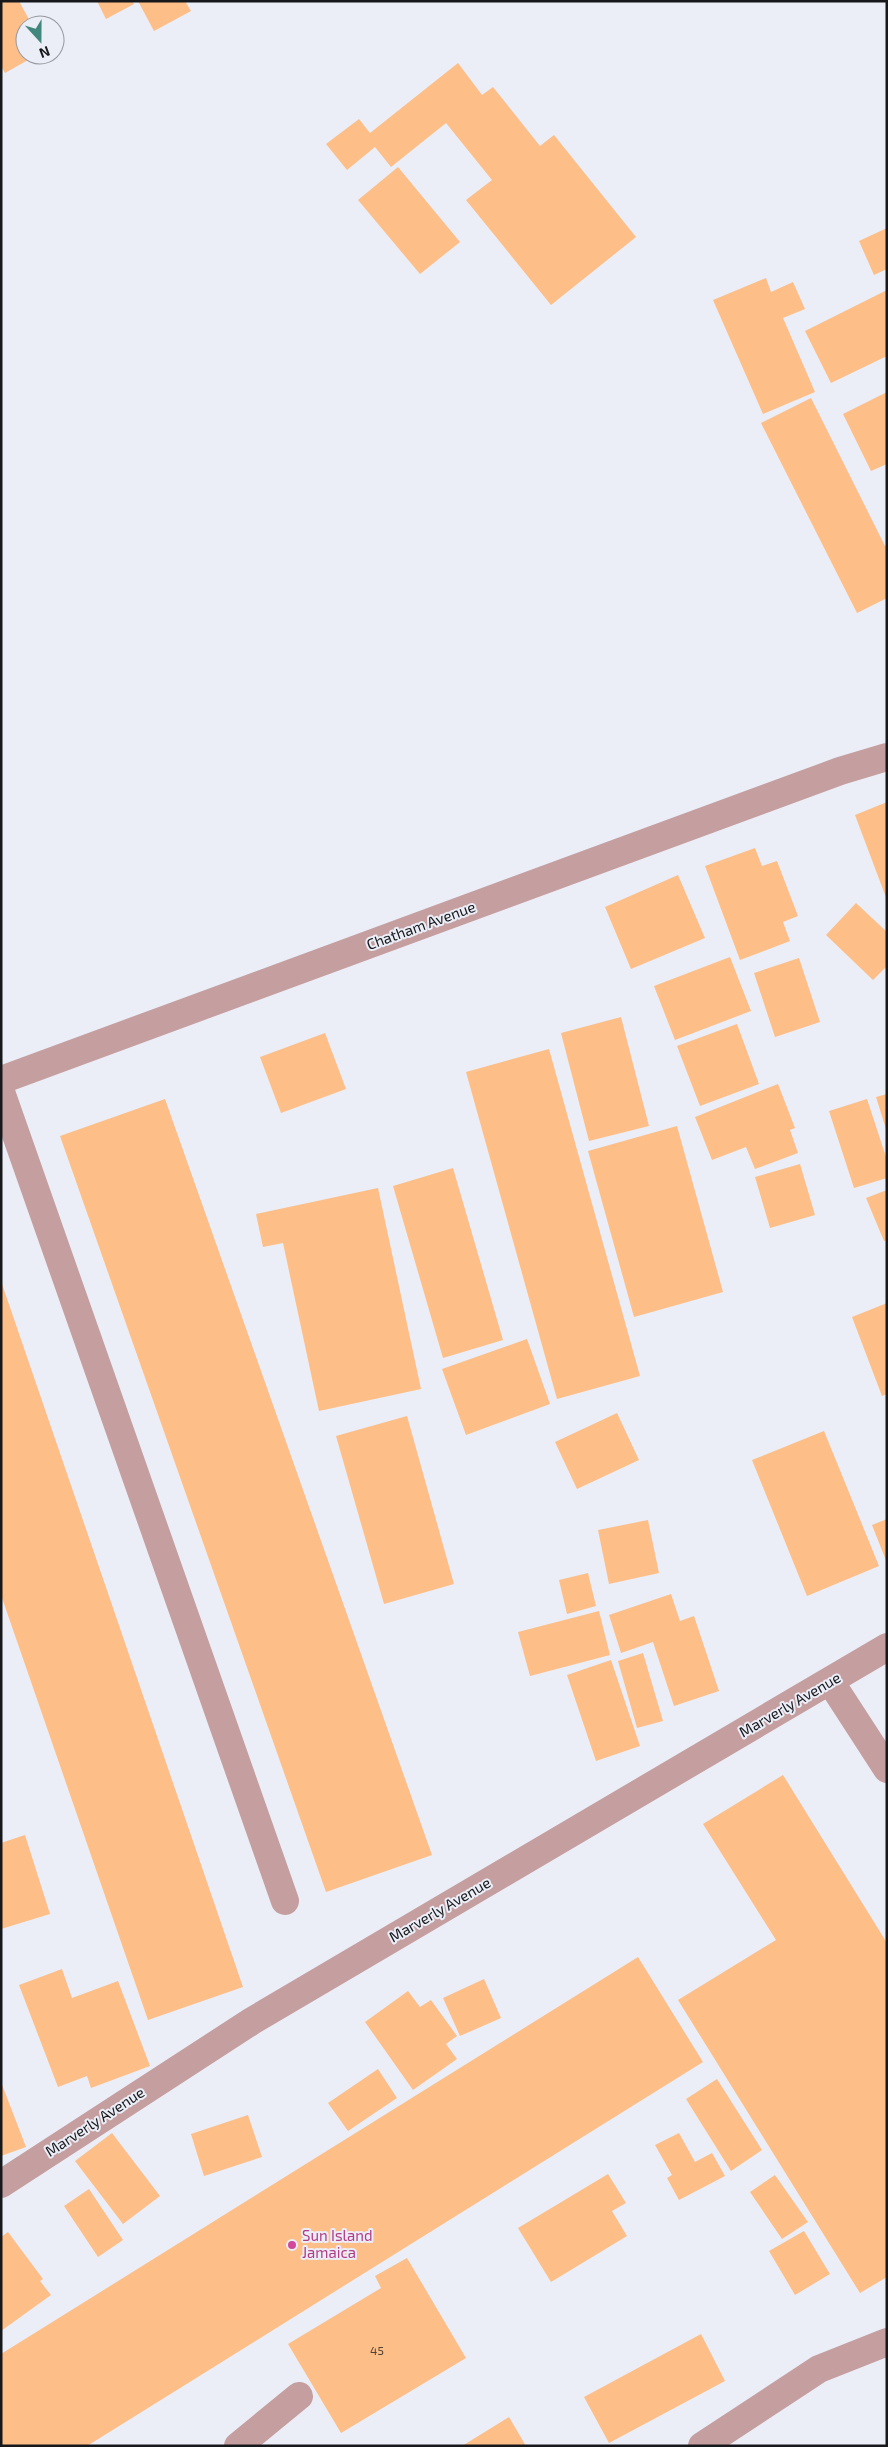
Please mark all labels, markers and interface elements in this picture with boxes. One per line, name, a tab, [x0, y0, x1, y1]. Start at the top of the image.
north arrow	[15, 15, 65, 65]
text: N	[37, 43, 53, 62]
street label: Chatham Avenue	[364, 897, 478, 953]
street label: Marverly Avenue	[735, 1668, 844, 1741]
street label: Marverly Avenue	[385, 1873, 494, 1946]
street label: Marverly Avenue	[42, 2082, 147, 2160]
place label: Sun Island Jamaica	[302, 2226, 373, 2261]
marker: Sun Island Jamaica	[286, 2239, 298, 2251]
house number: 45	[370, 2343, 384, 2357]

